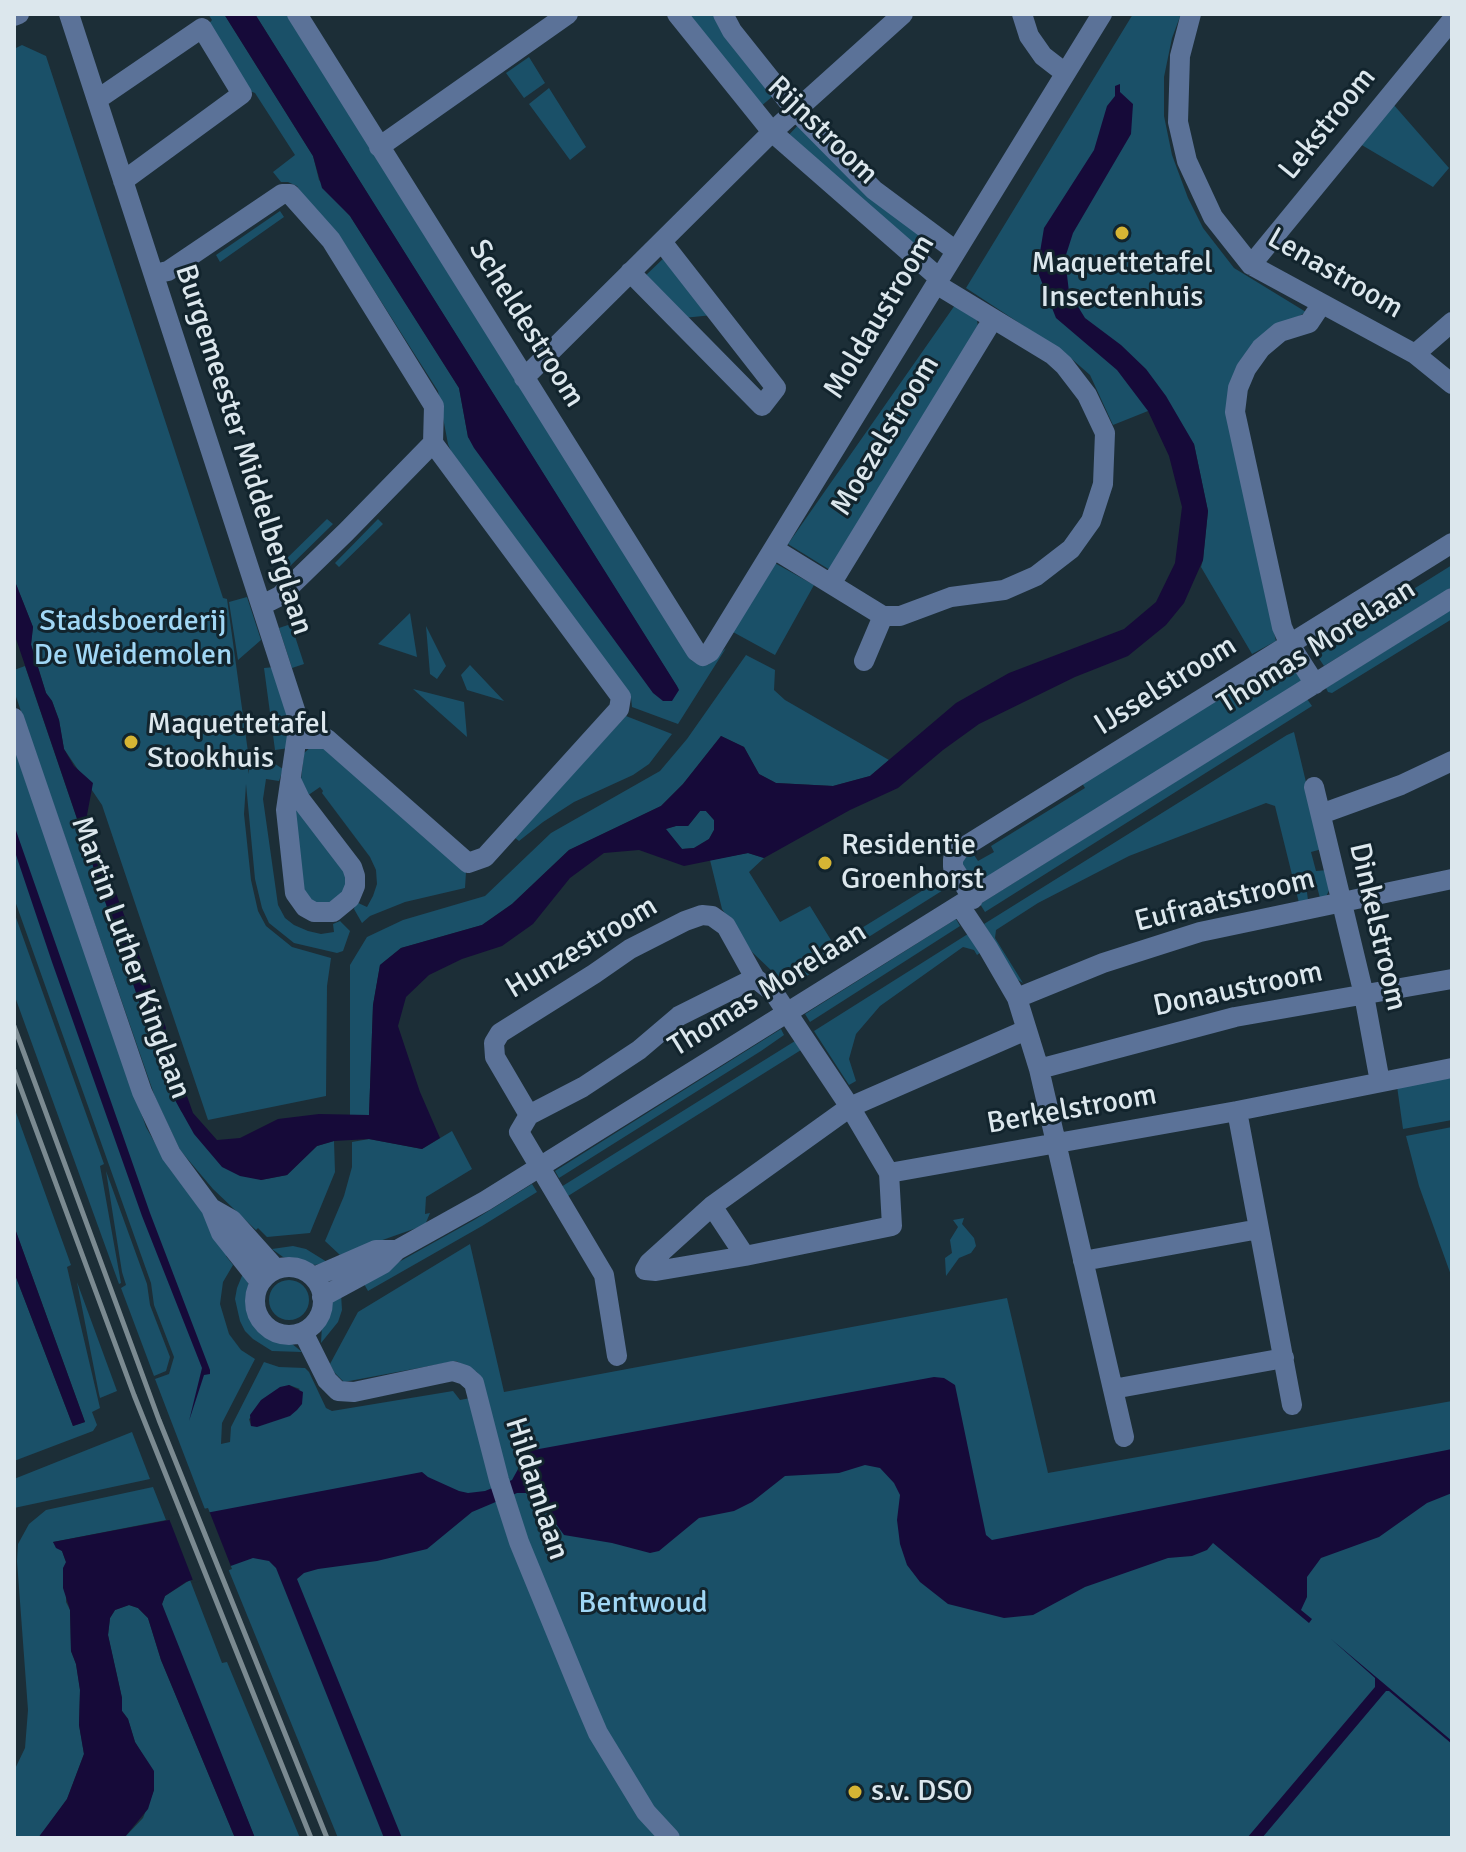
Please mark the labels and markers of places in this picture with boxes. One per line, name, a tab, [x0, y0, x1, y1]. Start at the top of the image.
marker: Maquettetafel Insectenhuis	[1113, 224, 1131, 242]
place label: Maquettetafel Insectenhuis	[1031, 246, 1213, 316]
place label: Maquettetafel Stookhuis	[147, 707, 329, 778]
marker: Maquettetafel Stookhuis	[122, 733, 140, 751]
place label: Residentie Groenhorst	[841, 828, 984, 898]
marker: Residentie Groenhorst	[816, 854, 834, 872]
place label: s.v. DSO	[871, 1774, 973, 1810]
marker: s.v. DSO	[846, 1783, 864, 1801]

